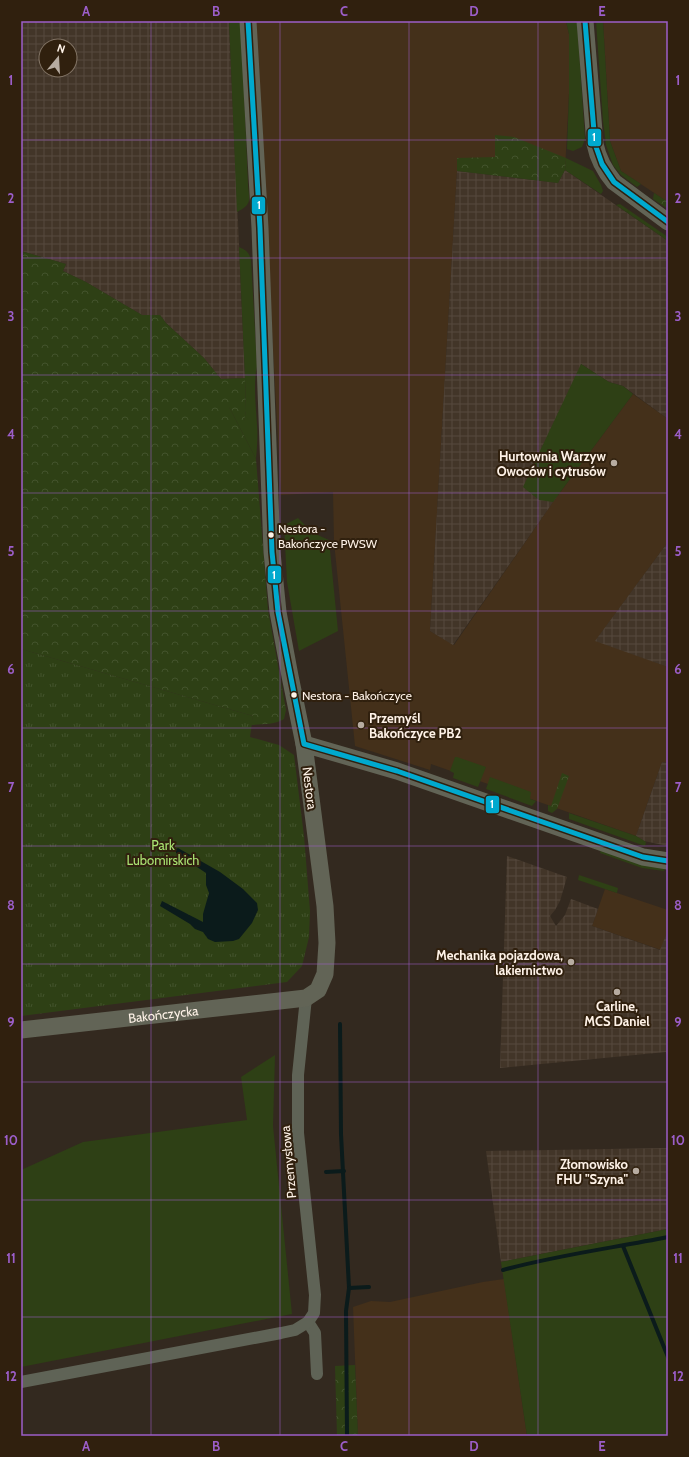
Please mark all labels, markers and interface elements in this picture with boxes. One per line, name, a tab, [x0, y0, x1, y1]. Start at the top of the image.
text: A	[82, 3, 91, 19]
text: B	[212, 3, 220, 19]
text: C	[340, 3, 348, 19]
text: D	[469, 3, 479, 19]
text: E	[598, 3, 606, 19]
north arrow	[38, 38, 78, 78]
text: N	[55, 41, 67, 56]
text: 1	[9, 72, 13, 88]
text: 1	[676, 72, 680, 88]
line badge: 1	[587, 128, 602, 147]
text: 1	[592, 130, 596, 144]
text: 2	[8, 190, 15, 206]
text: 2	[675, 190, 682, 206]
line badge: 1	[251, 196, 266, 215]
text: 1	[257, 198, 261, 212]
text: 3	[7, 308, 15, 324]
text: 3	[674, 308, 682, 324]
text: 4	[7, 426, 15, 442]
text: 4	[674, 426, 682, 442]
place label: Hurtownia Warzyw Owoców i cytrusów	[497, 448, 607, 479]
marker: Hurtownia Warzyw Owoców i cytrusów	[609, 458, 619, 468]
place label: Nestora - Bakończyce PWSW	[278, 521, 378, 551]
marker: Nestora - Bakończyce PWSW	[266, 530, 276, 540]
text: 5	[8, 543, 15, 559]
text: 5	[675, 543, 682, 559]
line badge: 1	[267, 565, 282, 584]
text: 1	[272, 568, 276, 582]
text: 6	[7, 661, 15, 677]
text: 6	[674, 661, 682, 677]
place label: Nestora - Bakończyce	[302, 688, 412, 703]
marker: Nestora - Bakończyce	[289, 690, 299, 700]
place label: Przemyśl Bakończyce PB2	[369, 710, 461, 741]
marker: Przemyśl Bakończyce PB2	[356, 720, 366, 730]
street label: Nestora	[299, 766, 321, 811]
text: 7	[8, 779, 15, 795]
text: 7	[675, 779, 682, 795]
line badge: 1	[485, 795, 500, 814]
text: 1	[490, 797, 494, 811]
park label: Park Lubomirskich	[127, 837, 199, 868]
text: 8	[7, 897, 15, 913]
text: 8	[674, 897, 682, 913]
place label: Mechanika pojazdowa, lakiernictwo	[436, 947, 564, 978]
marker: Mechanika pojazdowa, lakiernictwo	[566, 957, 576, 967]
marker: Carline, MCS Daniel	[612, 987, 622, 997]
place label: Carline, MCS Daniel	[584, 998, 650, 1029]
street label: Bakończycka	[127, 1002, 200, 1026]
text: 9	[7, 1014, 15, 1030]
text: 9	[674, 1014, 682, 1030]
street label: Przemysłowa	[277, 1124, 299, 1199]
text: 10	[4, 1132, 18, 1148]
text: 10	[671, 1132, 685, 1148]
place label: Złomowisko FHU "Szyna"	[556, 1156, 629, 1187]
marker: Złomowisko FHU "Szyna"	[631, 1166, 641, 1176]
text: 11	[6, 1250, 16, 1266]
text: 11	[673, 1250, 683, 1266]
text: 12	[5, 1368, 17, 1384]
text: 12	[672, 1368, 684, 1384]
text: A	[82, 1438, 91, 1454]
text: B	[212, 1438, 220, 1454]
text: C	[340, 1438, 348, 1454]
text: D	[469, 1438, 479, 1454]
text: E	[598, 1438, 606, 1454]

